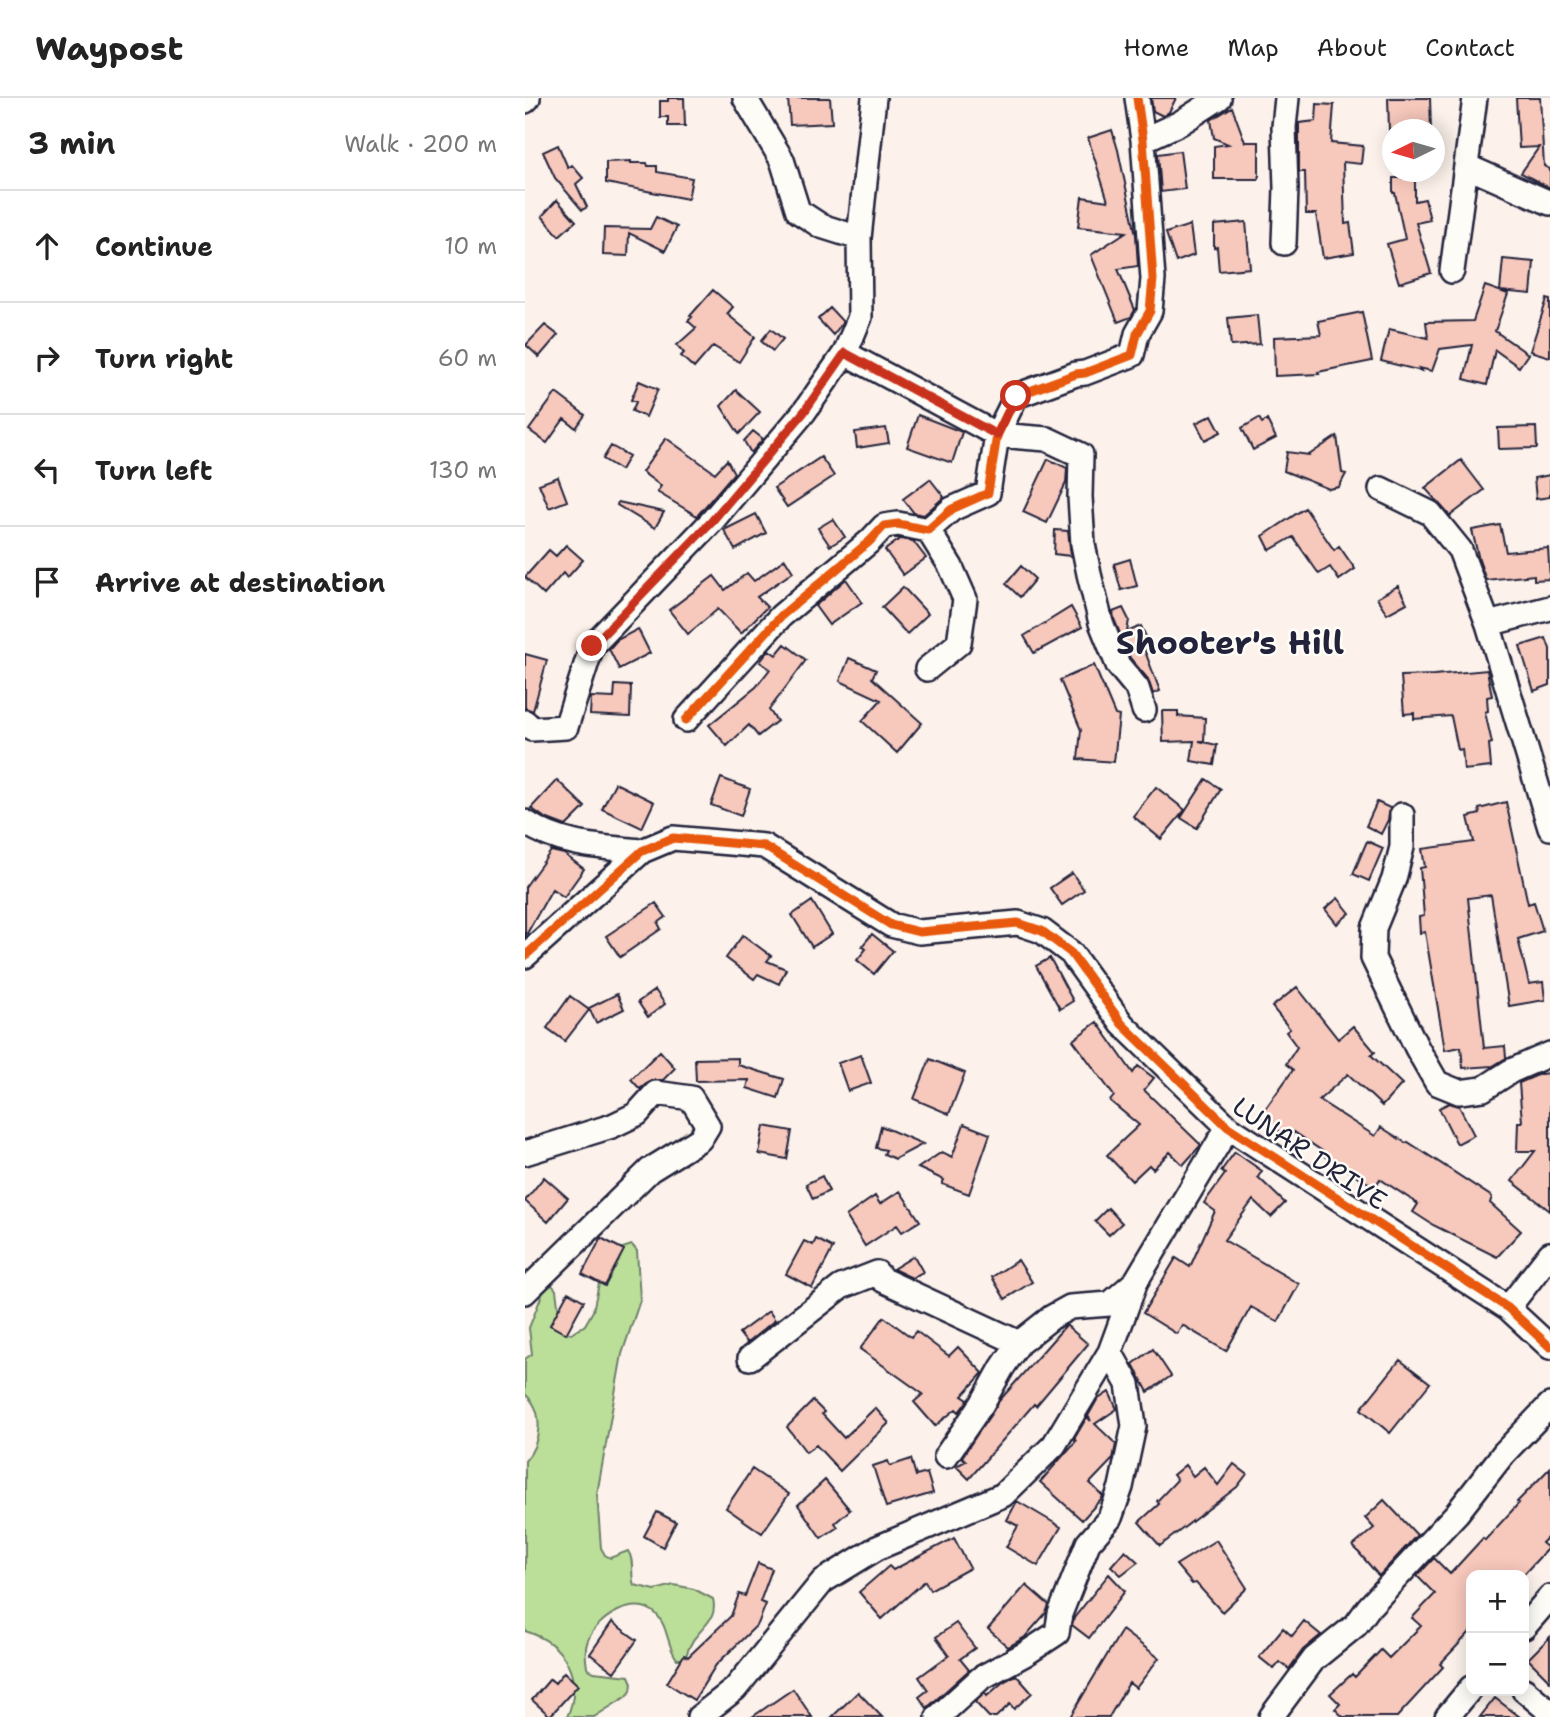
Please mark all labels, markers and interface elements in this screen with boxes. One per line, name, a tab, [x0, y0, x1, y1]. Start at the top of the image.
text: Waypost	[35, 26, 183, 71]
text: Home	[1123, 32, 1189, 64]
text: Map	[1227, 32, 1279, 64]
text: About	[1317, 32, 1387, 64]
text: Contact	[1425, 32, 1515, 64]
north arrow	[1382, 119, 1445, 182]
text: 3 min	[28, 123, 115, 164]
text: Walk · 200 m	[344, 129, 497, 159]
icon: ahead	[28, 227, 66, 265]
text: Continue	[95, 229, 213, 264]
text: 10 m	[444, 231, 497, 261]
icon: right	[28, 339, 66, 377]
text: Turn right	[95, 341, 233, 376]
text: 60 m	[438, 343, 497, 373]
route start	[1000, 380, 1031, 411]
icon: left	[28, 451, 66, 489]
text: Turn left	[95, 453, 212, 488]
text: 130 m	[429, 455, 497, 485]
icon: arrive	[28, 563, 66, 601]
text: Arrive at destination	[95, 565, 385, 600]
district label: Shooter's Hill	[1116, 620, 1344, 665]
route end	[576, 630, 607, 661]
street label: LUNAR DRIVE	[1226, 1088, 1394, 1218]
map controls	[1466, 1570, 1529, 1696]
button: +	[1466, 1570, 1529, 1633]
button: −	[1466, 1633, 1529, 1696]

